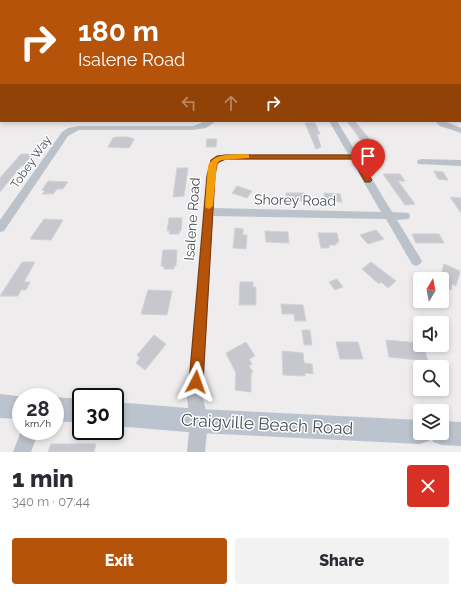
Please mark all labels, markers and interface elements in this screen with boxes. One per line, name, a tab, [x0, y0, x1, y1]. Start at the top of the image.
text: 180 m	[78, 15, 159, 48]
icon: right	[12, 16, 64, 68]
text: Isalene Road	[78, 49, 185, 70]
icon: left	[178, 92, 200, 114]
icon: ahead	[220, 92, 242, 114]
icon: right	[262, 92, 284, 114]
street label: Tobey Way	[8, 133, 55, 191]
pin	[351, 139, 385, 180]
icon: arrive	[357, 145, 379, 167]
street label: Isalene Road	[181, 177, 203, 261]
street label: Shorey Road	[254, 191, 336, 209]
north arrow	[413, 272, 449, 308]
map controls	[413, 272, 449, 440]
button: sound	[413, 316, 449, 352]
button: search	[413, 360, 449, 396]
position arrow	[175, 361, 217, 403]
speed limit sign: 30	[72, 388, 124, 440]
text: 28	[26, 397, 50, 421]
button: layers	[413, 404, 449, 440]
street label: Craigville Beach Road	[180, 410, 354, 438]
text: km/h	[25, 418, 51, 429]
text: 1 min	[12, 464, 74, 493]
button: close	[407, 465, 449, 507]
text: 340 m · 07:44	[12, 494, 90, 509]
button: Exit	[12, 538, 227, 584]
button: Share	[235, 538, 449, 584]

